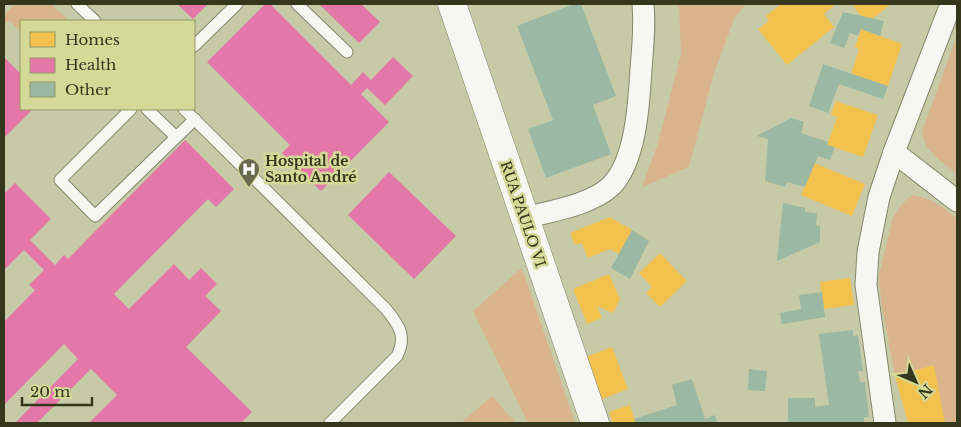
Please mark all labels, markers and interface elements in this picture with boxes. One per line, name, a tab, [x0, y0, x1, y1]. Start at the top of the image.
legend	[20, 20, 195, 110]
text: Homes	[65, 30, 120, 49]
text: Health	[65, 55, 116, 74]
text: Other	[65, 80, 112, 99]
place label: Hospital de Santo André	[265, 152, 357, 186]
hospital icon: Hospital de Santo André	[237, 157, 261, 188]
street label: RUA PAULO VI	[496, 159, 550, 270]
north arrow	[891, 357, 941, 407]
scale bar	[22, 374, 92, 406]
text: N	[914, 380, 936, 402]
text: 20 m	[30, 382, 70, 401]

